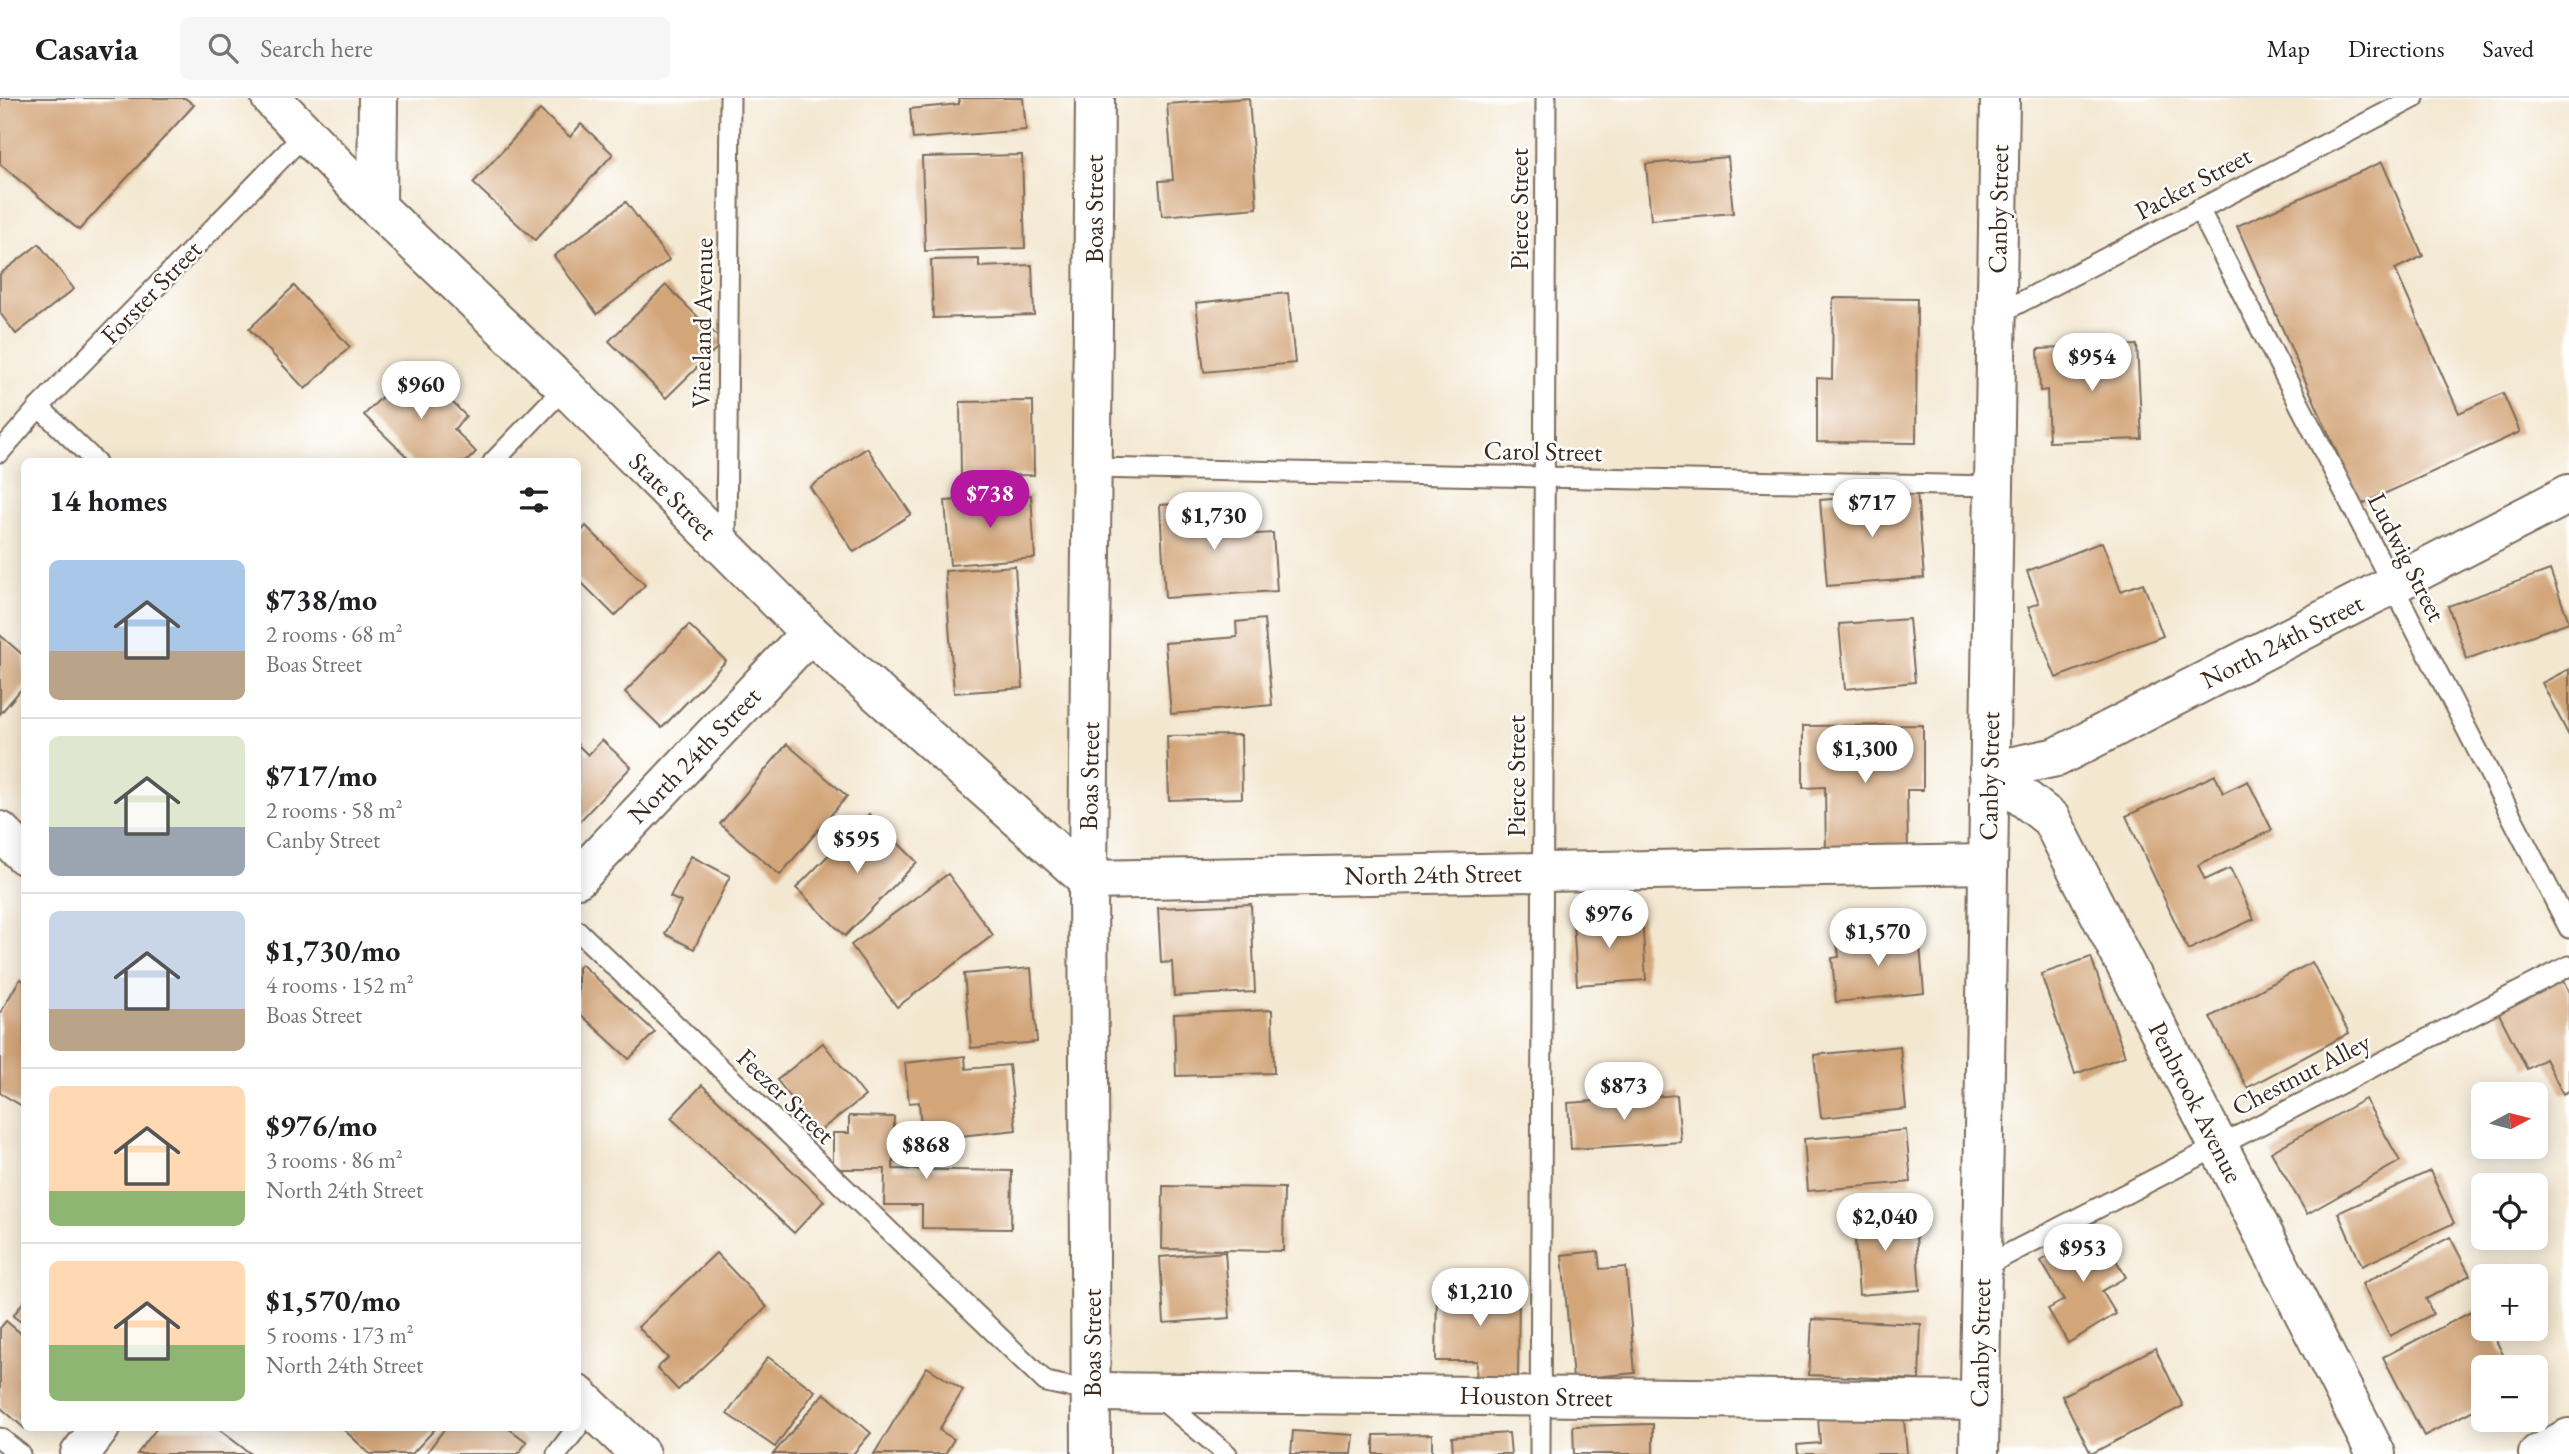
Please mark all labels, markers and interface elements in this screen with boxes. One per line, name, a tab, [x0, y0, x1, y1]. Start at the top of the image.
search box	[180, 17, 670, 80]
text: Casavia	[35, 27, 138, 70]
icon: search	[204, 29, 242, 67]
text: Search here	[260, 31, 373, 65]
text: Map	[2267, 33, 2310, 64]
text: Directions	[2348, 33, 2445, 64]
text: Saved	[2483, 33, 2534, 64]
street label: Packer Street	[2129, 138, 2257, 228]
street label: Canby Street	[1980, 144, 2016, 274]
street label: Pierce Street	[1502, 148, 1536, 270]
street label: Boas Street	[1077, 155, 1111, 263]
street label: Forster Street	[93, 233, 209, 351]
street label: Vineland Avenue	[684, 237, 720, 409]
pin: $954	[2051, 334, 2133, 393]
text: $954	[2068, 341, 2116, 371]
pin: $960	[380, 362, 462, 421]
text: $960	[397, 369, 445, 399]
street label: Carol Street	[1483, 433, 1603, 469]
street label: State Street	[622, 445, 724, 547]
pin: $738	[949, 470, 1031, 530]
text: $738	[966, 478, 1014, 508]
pin: $717	[1831, 480, 1913, 539]
text: 14 homes	[49, 481, 167, 520]
icon: filters	[515, 481, 553, 519]
text: $717	[1848, 487, 1896, 517]
street label: Ludwig Street	[2360, 487, 2454, 627]
pin: $1,730	[1157, 492, 1271, 552]
text: $1,730	[1182, 500, 1246, 530]
text: $738/mo	[266, 580, 377, 619]
street label: North 24th Street	[2195, 586, 2369, 696]
icon: home	[105, 588, 189, 672]
text: 2 rooms · 68 m²	[266, 619, 403, 649]
text: Boas Street	[266, 649, 362, 679]
street label: North 24th Street	[620, 679, 768, 831]
street label: Canby Street	[1971, 711, 2007, 841]
street label: Pierce Street	[1499, 715, 1533, 837]
street label: Boas Street	[1071, 721, 1107, 831]
pin: $1,300	[1808, 726, 1922, 785]
text: $1,300	[1833, 733, 1897, 763]
text: $717/mo	[266, 756, 377, 795]
icon: home	[105, 764, 189, 848]
text: 2 rooms · 58 m²	[266, 795, 403, 825]
pin: $595	[816, 816, 898, 875]
text: $595	[833, 823, 881, 853]
text: Canby Street	[266, 825, 380, 855]
street label: North 24th Street	[1344, 855, 1522, 893]
pin: $976	[1568, 890, 1650, 950]
text: $976	[1585, 898, 1633, 928]
pin: $1,570	[1821, 908, 1935, 968]
text: $1,570	[1846, 916, 1910, 946]
text: $1,730/mo	[266, 931, 400, 970]
icon: home	[105, 939, 189, 1023]
text: 4 rooms · 152 m²	[266, 970, 414, 1000]
text: Boas Street	[266, 1000, 362, 1030]
street label: Penbrook Avenue	[2141, 1016, 2251, 1188]
street label: Chestnut Alley	[2226, 1024, 2377, 1124]
street label: Feezer Street	[730, 1041, 842, 1151]
pin: $873	[1583, 1062, 1665, 1122]
text: $873	[1600, 1070, 1648, 1100]
north arrow	[2471, 1082, 2548, 1158]
map controls	[2471, 1082, 2548, 1432]
text: $976/mo	[266, 1106, 377, 1145]
icon: home	[105, 1114, 189, 1198]
pin: $868	[885, 1122, 967, 1181]
text: $868	[902, 1129, 950, 1159]
text: 3 rooms · 86 m²	[266, 1145, 403, 1175]
button: locate	[2471, 1173, 2548, 1250]
text: North 24th Street	[266, 1175, 423, 1205]
pin: $2,040	[1828, 1194, 1942, 1253]
text: $2,040	[1853, 1201, 1917, 1231]
pin: $953	[2042, 1224, 2124, 1284]
text: $953	[2059, 1232, 2107, 1262]
button: +	[2471, 1264, 2548, 1341]
pin: $1,210	[1423, 1268, 1537, 1328]
text: $1,210	[1448, 1276, 1512, 1306]
street label: Canby Street	[1962, 1278, 1998, 1408]
text: $1,570/mo	[266, 1281, 400, 1320]
icon: home	[105, 1289, 189, 1373]
street label: Boas Street	[1075, 1289, 1109, 1397]
text: 5 rooms · 173 m²	[266, 1320, 414, 1350]
text: North 24th Street	[266, 1350, 423, 1380]
button: −	[2471, 1355, 2548, 1432]
street label: Houston Street	[1459, 1378, 1613, 1414]

